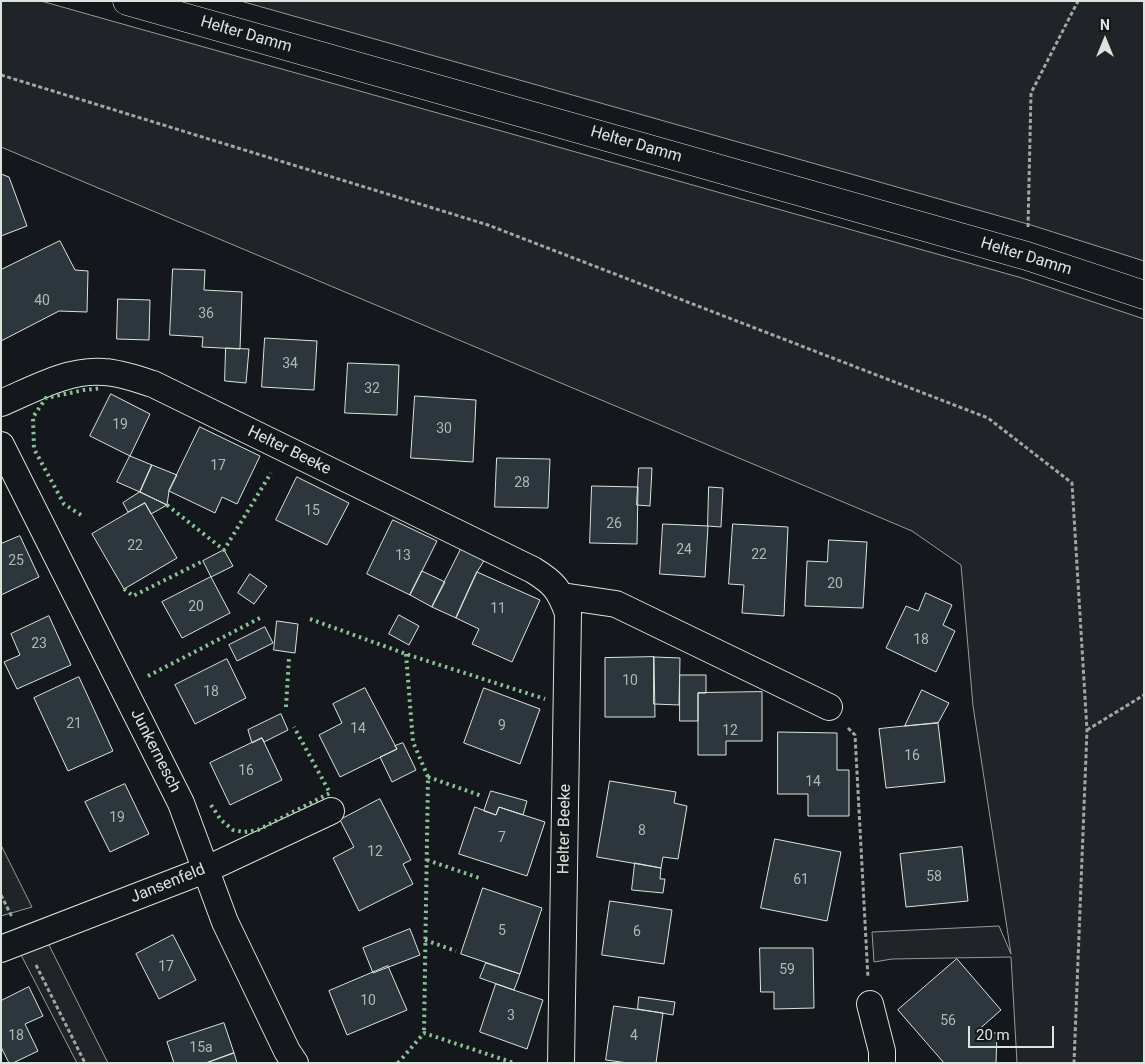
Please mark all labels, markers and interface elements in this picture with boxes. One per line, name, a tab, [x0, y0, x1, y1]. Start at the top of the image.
street label: Helter Damm	[198, 13, 294, 57]
north arrow	[1080, 15, 1130, 65]
text: N	[1100, 17, 1110, 33]
street label: Helter Damm	[588, 123, 684, 167]
street label: Helter Damm	[978, 234, 1074, 280]
house number: 40	[34, 293, 50, 309]
house number: 36	[198, 306, 214, 322]
house number: 34	[282, 356, 298, 372]
house number: 32	[364, 381, 380, 397]
house number: 19	[112, 417, 128, 433]
house number: 30	[436, 421, 452, 437]
street label: Helter Beeke	[244, 423, 334, 479]
house number: 17	[210, 458, 226, 474]
house number: 28	[514, 475, 530, 491]
house number: 15	[304, 503, 320, 519]
house number: 26	[606, 516, 622, 532]
house number: 22	[127, 538, 143, 554]
house number: 24	[676, 542, 692, 558]
house number: 22	[751, 547, 767, 563]
house number: 13	[395, 548, 411, 564]
house number: 25	[8, 553, 24, 569]
house number: 20	[827, 576, 843, 592]
house number: 20	[188, 599, 204, 615]
house number: 11	[490, 601, 506, 617]
house number: 18	[913, 632, 929, 648]
house number: 23	[31, 636, 47, 652]
house number: 10	[622, 673, 638, 689]
house number: 18	[203, 684, 219, 700]
street label: Junkernesch	[126, 706, 184, 796]
house number: 21	[66, 716, 82, 732]
house number: 9	[498, 718, 506, 734]
house number: 14	[350, 721, 366, 737]
house number: 12	[722, 723, 738, 739]
house number: 16	[904, 748, 920, 764]
house number: 16	[238, 763, 254, 779]
house number: 14	[805, 774, 821, 790]
street label: Helter Beeke	[555, 784, 575, 874]
house number: 19	[109, 810, 125, 826]
house number: 8	[638, 823, 646, 839]
house number: 7	[498, 830, 506, 846]
house number: 12	[367, 844, 383, 860]
street label: Jansenfeld	[128, 860, 208, 908]
house number: 58	[926, 869, 942, 885]
house number: 61	[793, 872, 809, 888]
house number: 5	[498, 923, 506, 939]
house number: 6	[633, 924, 641, 940]
house number: 17	[158, 959, 174, 975]
house number: 59	[779, 962, 795, 978]
house number: 10	[360, 993, 376, 1009]
house number: 3	[507, 1008, 515, 1024]
house number: 56	[940, 1013, 956, 1029]
scale bar	[970, 1016, 1056, 1048]
text: 20 m	[976, 1026, 1010, 1044]
house number: 18	[8, 1028, 24, 1044]
house number: 4	[630, 1028, 638, 1044]
house number: 15a	[189, 1040, 213, 1056]

